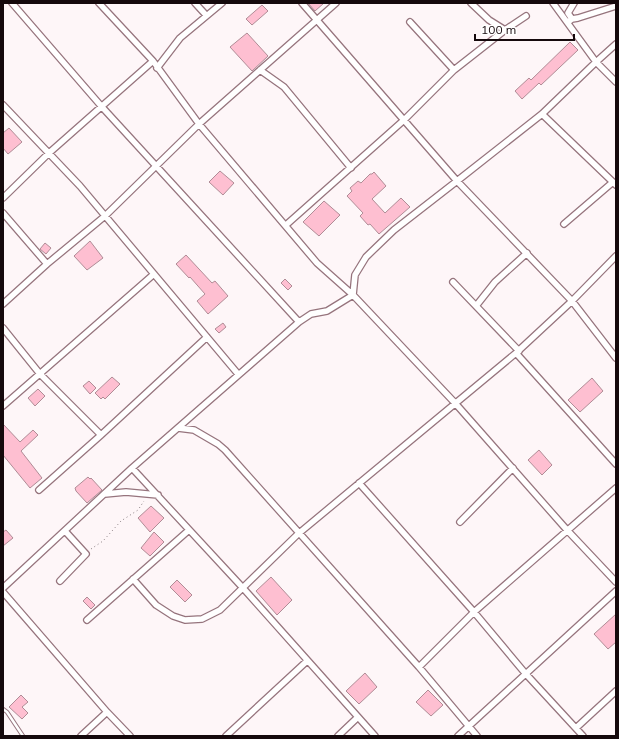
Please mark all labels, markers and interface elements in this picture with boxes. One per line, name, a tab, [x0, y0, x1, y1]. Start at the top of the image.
scale bar	[475, 16, 574, 42]
text: 100 m	[481, 22, 516, 37]

